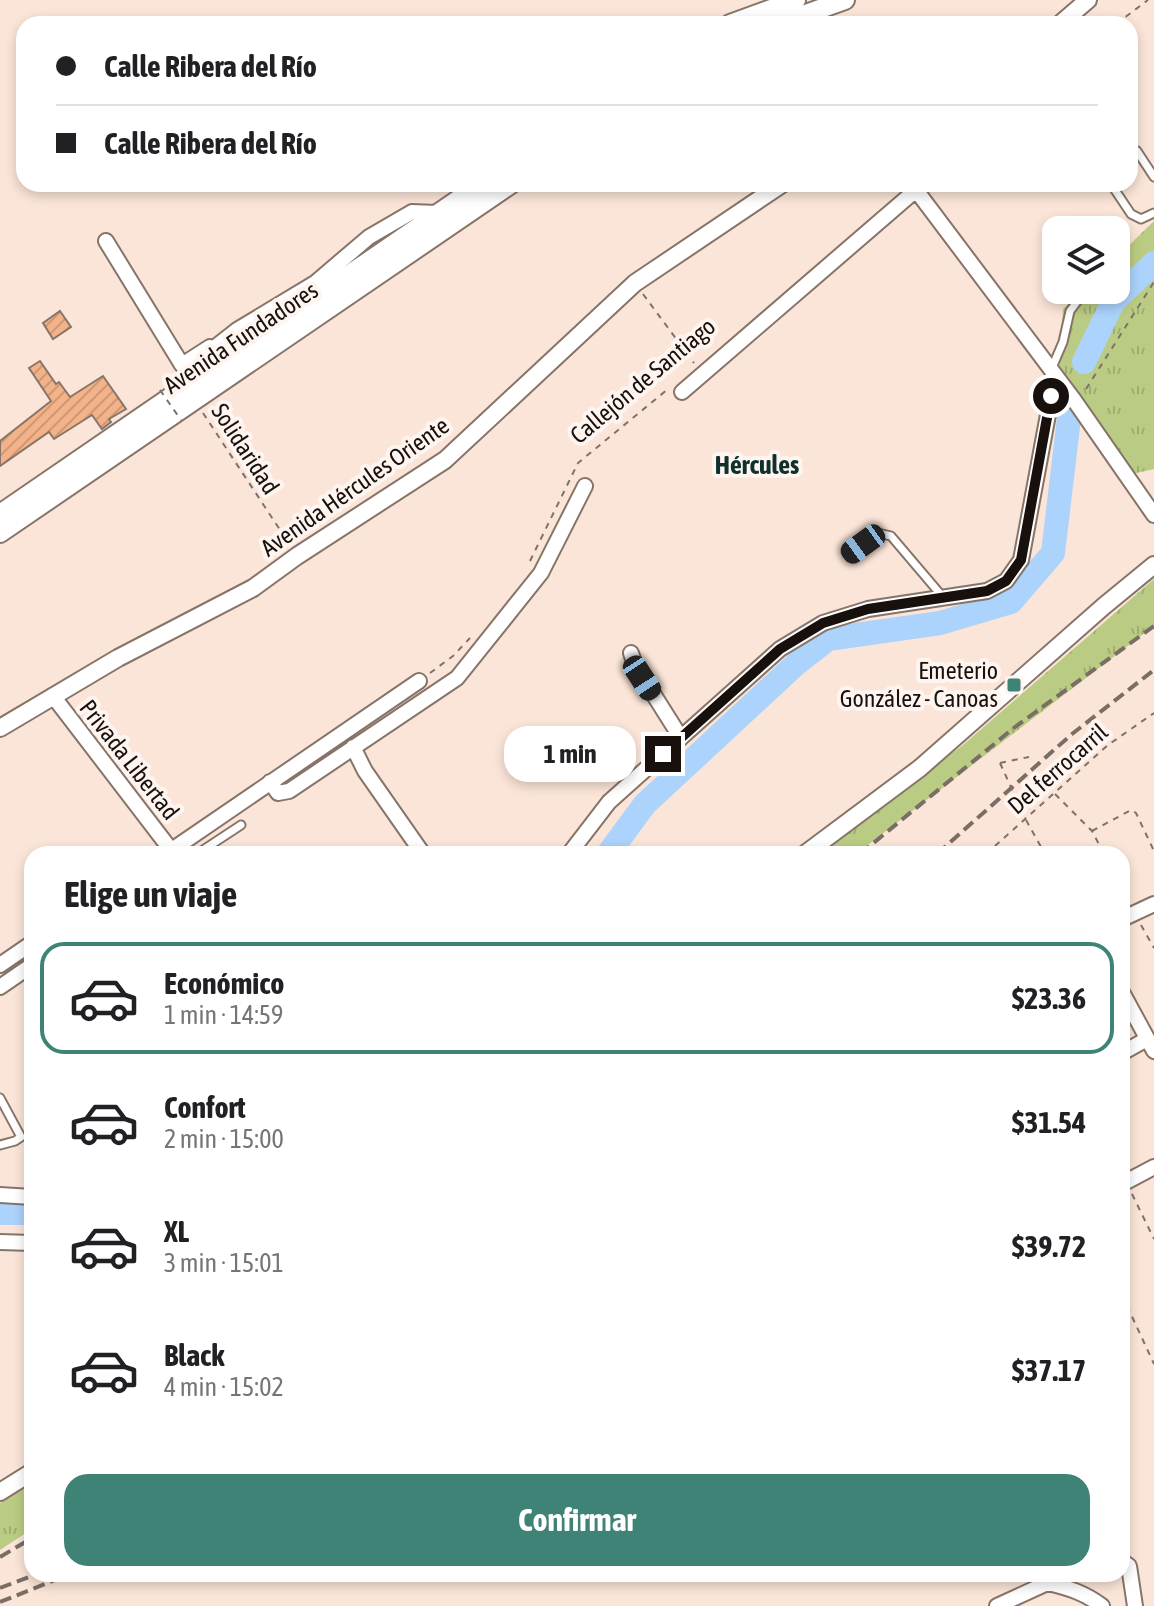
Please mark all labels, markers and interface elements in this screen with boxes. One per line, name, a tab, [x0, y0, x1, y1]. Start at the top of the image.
text: Calle Ribera del Río	[104, 49, 317, 83]
text: Calle Ribera del Río	[104, 126, 317, 160]
map controls	[1042, 216, 1130, 304]
button: layers	[1042, 216, 1130, 304]
street label: Avenida Fundadores	[159, 276, 323, 399]
street label: Callejón de Santiago	[565, 312, 720, 449]
route start	[1033, 378, 1069, 414]
street label: Solidaridad	[206, 398, 285, 499]
street label: Avenida Hércules Oriente	[256, 412, 454, 562]
district label: Hércules	[715, 450, 799, 480]
car	[837, 520, 889, 568]
car	[619, 651, 665, 705]
place label: Emeterio González - Canoas	[840, 657, 998, 712]
marker: Emeterio González - Canoas	[1005, 676, 1023, 694]
street label: Privada Libertad	[74, 694, 184, 825]
street label: Del ferrocarril	[1002, 718, 1113, 819]
callout: 1 min	[503, 726, 635, 782]
route end	[645, 736, 681, 772]
text: 1 min	[543, 739, 597, 769]
text: Elige un viaje	[64, 873, 237, 915]
icon: car	[68, 962, 140, 1034]
text: Económico	[164, 966, 284, 1000]
text: $23.36	[1012, 981, 1086, 1015]
text: 1 min · 14:59	[164, 1000, 283, 1030]
icon: car	[68, 1086, 140, 1158]
text: Confort	[164, 1090, 246, 1124]
text: $31.54	[1012, 1105, 1086, 1139]
text: 2 min · 15:00	[164, 1124, 284, 1154]
icon: car	[68, 1210, 140, 1282]
text: XL	[164, 1214, 189, 1248]
text: $39.72	[1012, 1229, 1086, 1263]
text: 3 min · 15:01	[164, 1248, 284, 1278]
icon: car	[68, 1334, 140, 1406]
text: Black	[164, 1338, 224, 1372]
text: $37.17	[1012, 1353, 1086, 1387]
text: 4 min · 15:02	[164, 1372, 284, 1402]
button: Confirmar	[64, 1474, 1090, 1566]

